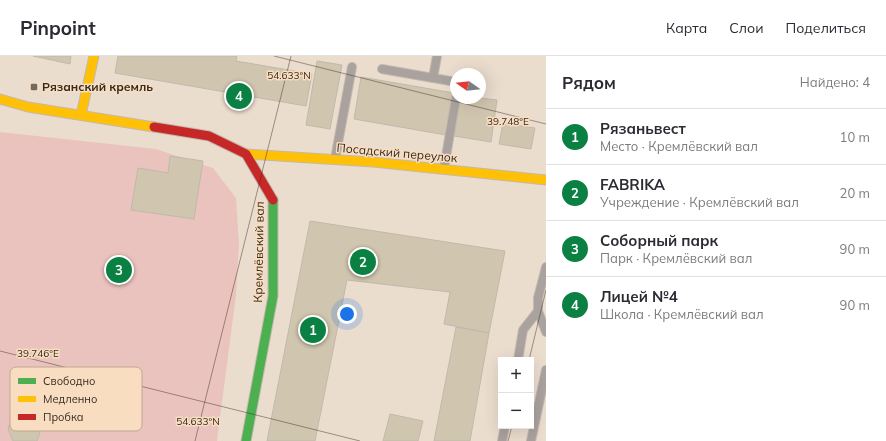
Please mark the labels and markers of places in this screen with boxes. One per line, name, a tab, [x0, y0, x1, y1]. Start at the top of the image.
place label: Рязанский кремль	[42, 79, 153, 94]
pin: 4	[226, 81, 252, 111]
marker: Рязанский кремль	[29, 82, 39, 92]
pin: 2	[350, 247, 376, 277]
pin: 3	[106, 255, 132, 285]
pin: 1	[300, 315, 326, 345]

